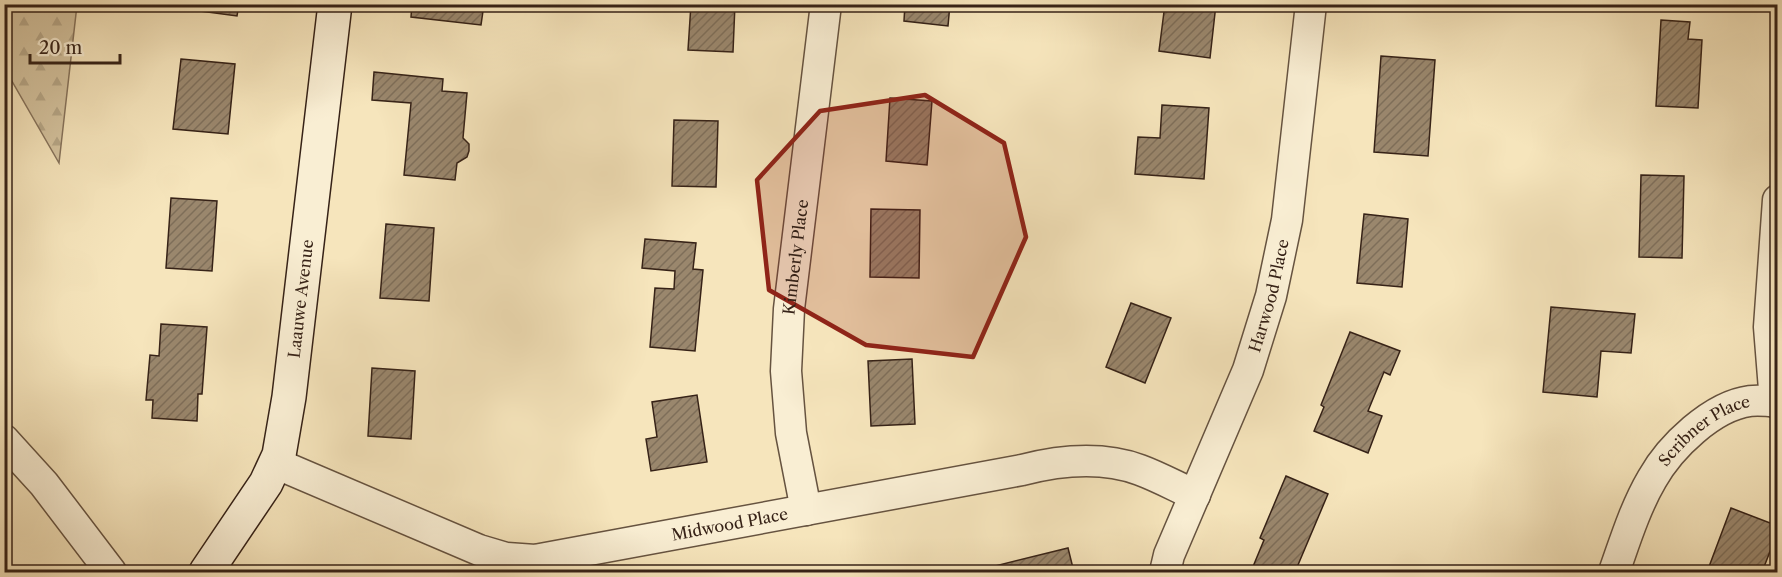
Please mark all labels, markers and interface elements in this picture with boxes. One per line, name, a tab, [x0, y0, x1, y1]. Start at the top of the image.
scale bar	[30, 27, 120, 65]
text: 20 m	[39, 37, 83, 59]
street label: Kimberly Place	[778, 198, 812, 316]
street label: Harwood Place	[1244, 237, 1293, 355]
street label: Laauwe Avenue	[284, 238, 317, 359]
street label: Scribner Place	[1654, 391, 1752, 470]
street label: Midwood Place	[670, 503, 790, 545]

